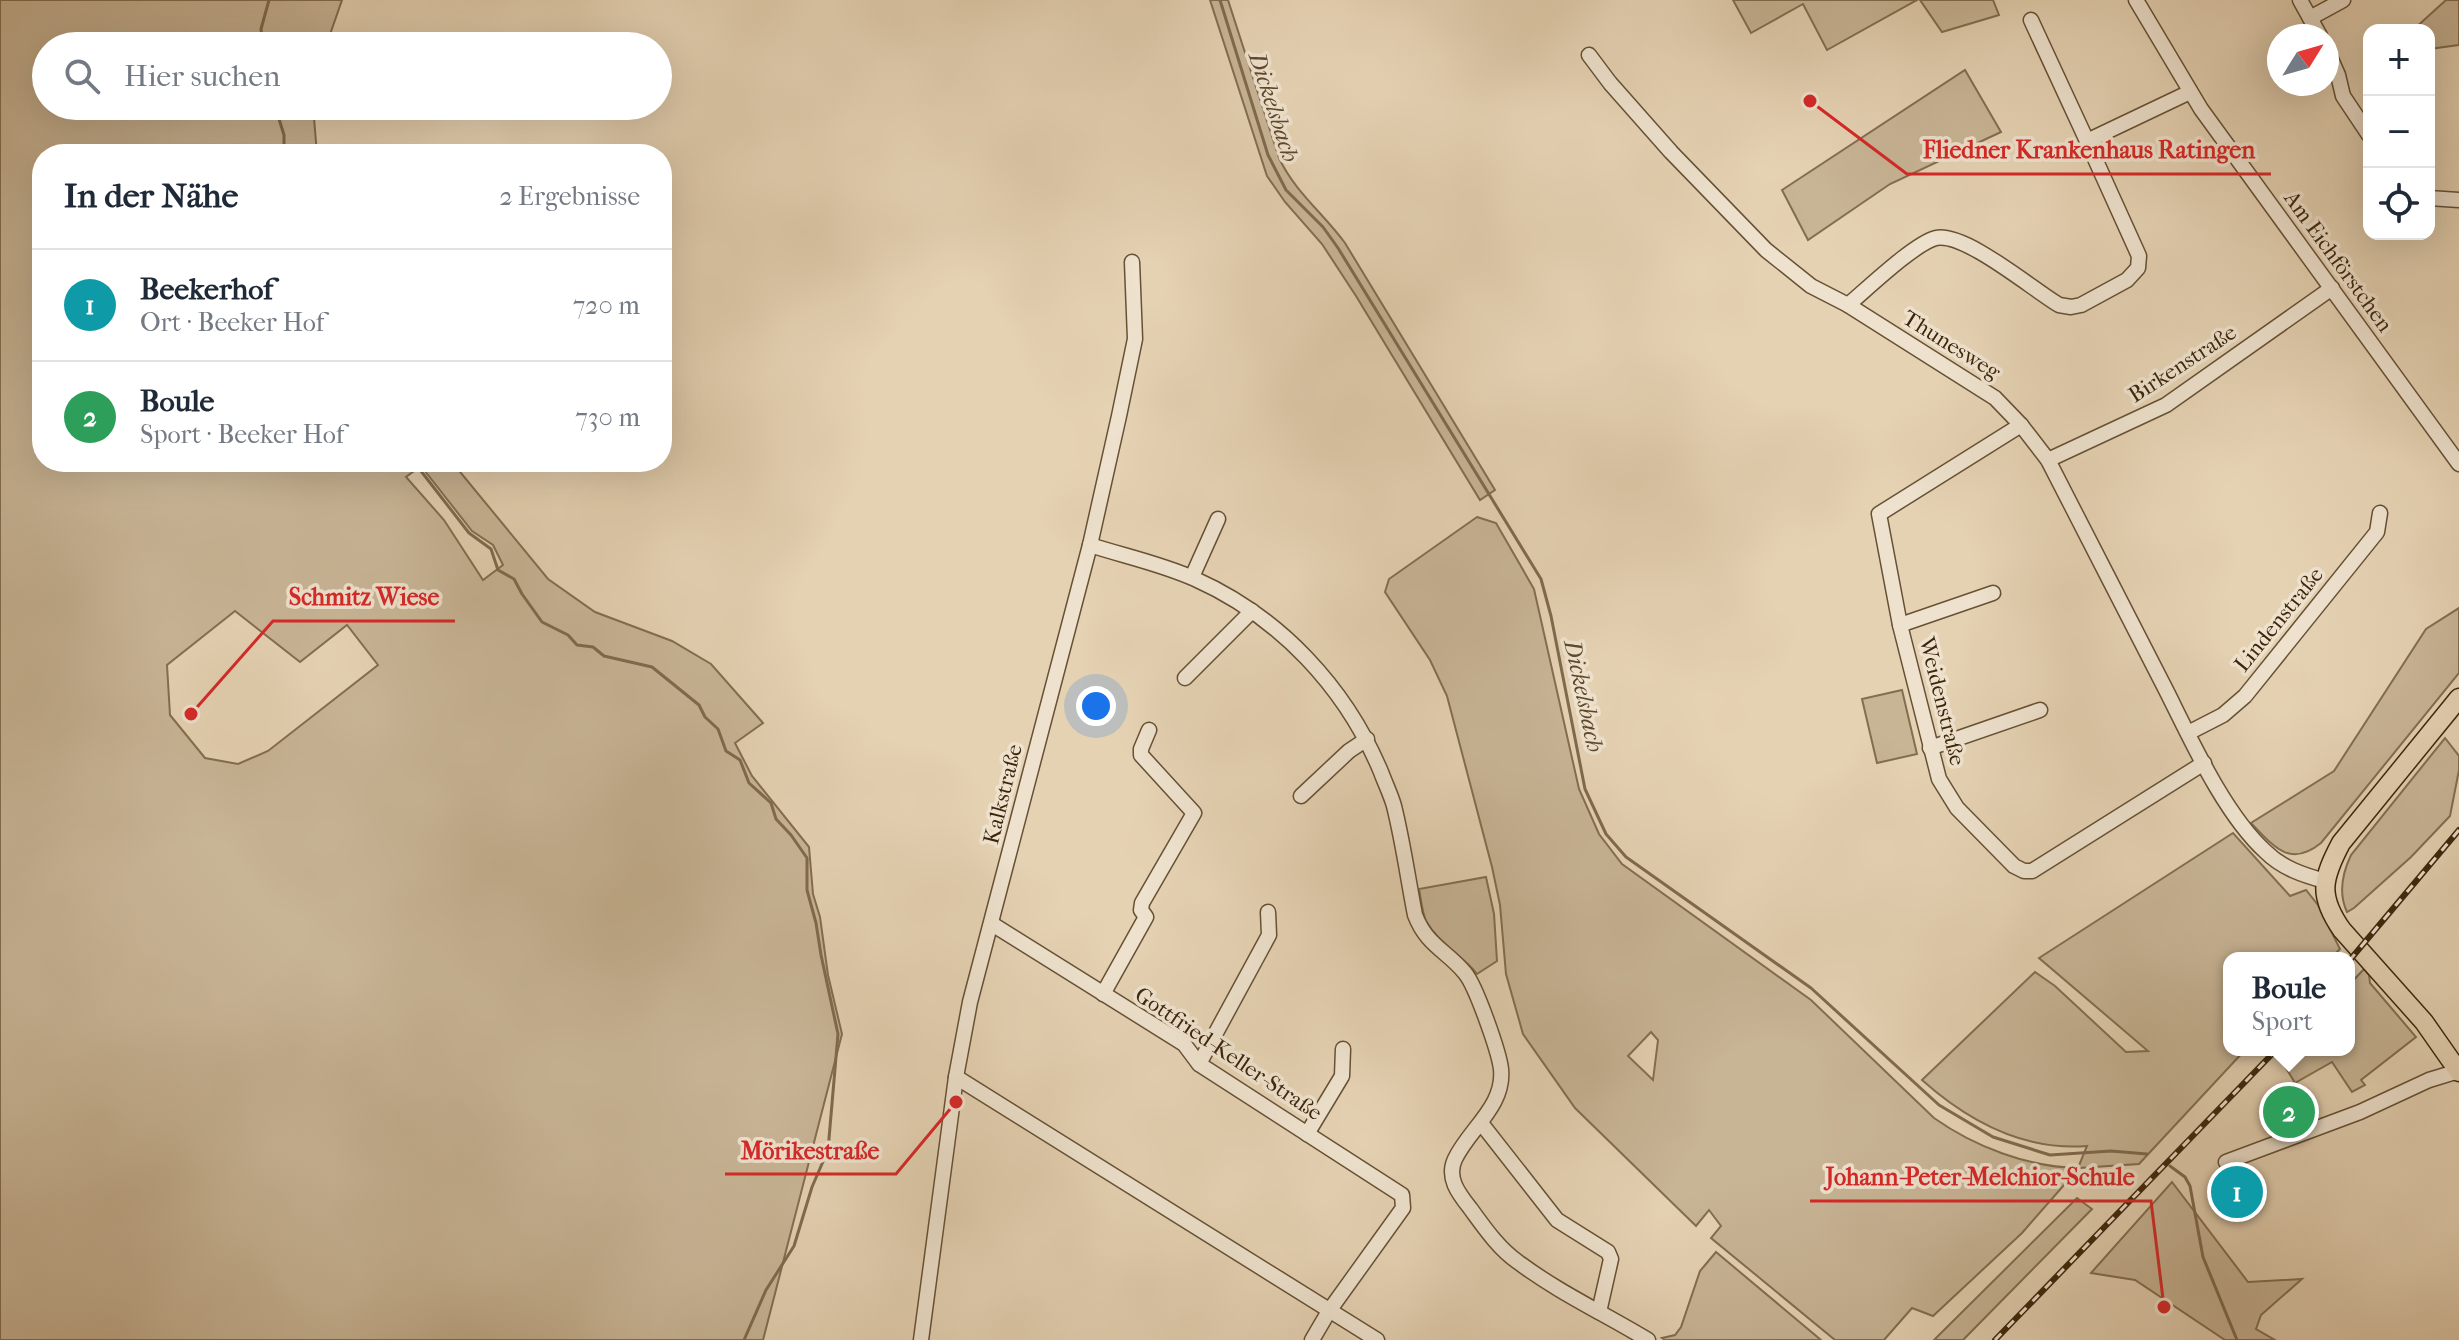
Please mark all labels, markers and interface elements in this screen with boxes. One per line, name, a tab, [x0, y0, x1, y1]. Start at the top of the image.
north arrow	[2267, 24, 2339, 96]
map controls	[2363, 24, 2435, 240]
button: +	[2363, 24, 2435, 96]
search box	[32, 32, 672, 120]
water label: Dickelsbach	[1242, 47, 1305, 165]
icon: search	[60, 54, 104, 98]
text: Hier suchen	[124, 59, 280, 94]
button: −	[2363, 96, 2435, 168]
callout: Fliedner Krankenhaus Ratingen	[1907, 126, 2271, 174]
text: Fliedner Krankenhaus Ratingen	[1922, 136, 2256, 164]
button: locate	[2363, 168, 2435, 240]
text: In der Nähe	[64, 176, 238, 216]
text: 2 Ergebnisse	[499, 181, 640, 212]
street label: Am Eichförstchen	[2278, 185, 2398, 337]
text: Beekerhof	[140, 272, 273, 307]
text: 1	[85, 290, 95, 321]
text: 720 m	[573, 290, 640, 321]
street label: Thunesweg	[1898, 305, 2005, 385]
text: Ort · Beeker Hof	[140, 307, 324, 338]
street label: Birkenstraße	[2124, 319, 2241, 408]
text: Boule	[140, 384, 214, 419]
text: 2	[83, 402, 97, 433]
text: 730 m	[575, 402, 640, 433]
text: Sport · Beeker Hof	[140, 419, 344, 450]
street label: Lindenstraße	[2229, 562, 2329, 677]
callout: Schmitz Wiese	[273, 573, 455, 621]
text: Schmitz Wiese	[289, 583, 439, 611]
street label: Weidenstraße	[1913, 633, 1971, 768]
water label: Dickelsbach	[1558, 636, 1610, 755]
your location	[1076, 686, 1116, 726]
street label: Kalkstraße	[978, 741, 1028, 847]
popup	[2223, 952, 2355, 1056]
text: Boule	[2252, 971, 2326, 1006]
street label: Gottfried-Keller-Straße	[1130, 982, 1327, 1126]
text: Sport	[2252, 1006, 2313, 1037]
pin: 2	[2263, 1082, 2315, 1142]
callout: Mörikestraße	[725, 1126, 896, 1174]
text: Mörikestraße	[741, 1137, 879, 1165]
callout: Johann-Peter-Melchior-Schule	[1810, 1153, 2151, 1201]
pin: 1	[2211, 1162, 2263, 1222]
text: Johann-Peter-Melchior-Schule	[1823, 1163, 2135, 1191]

